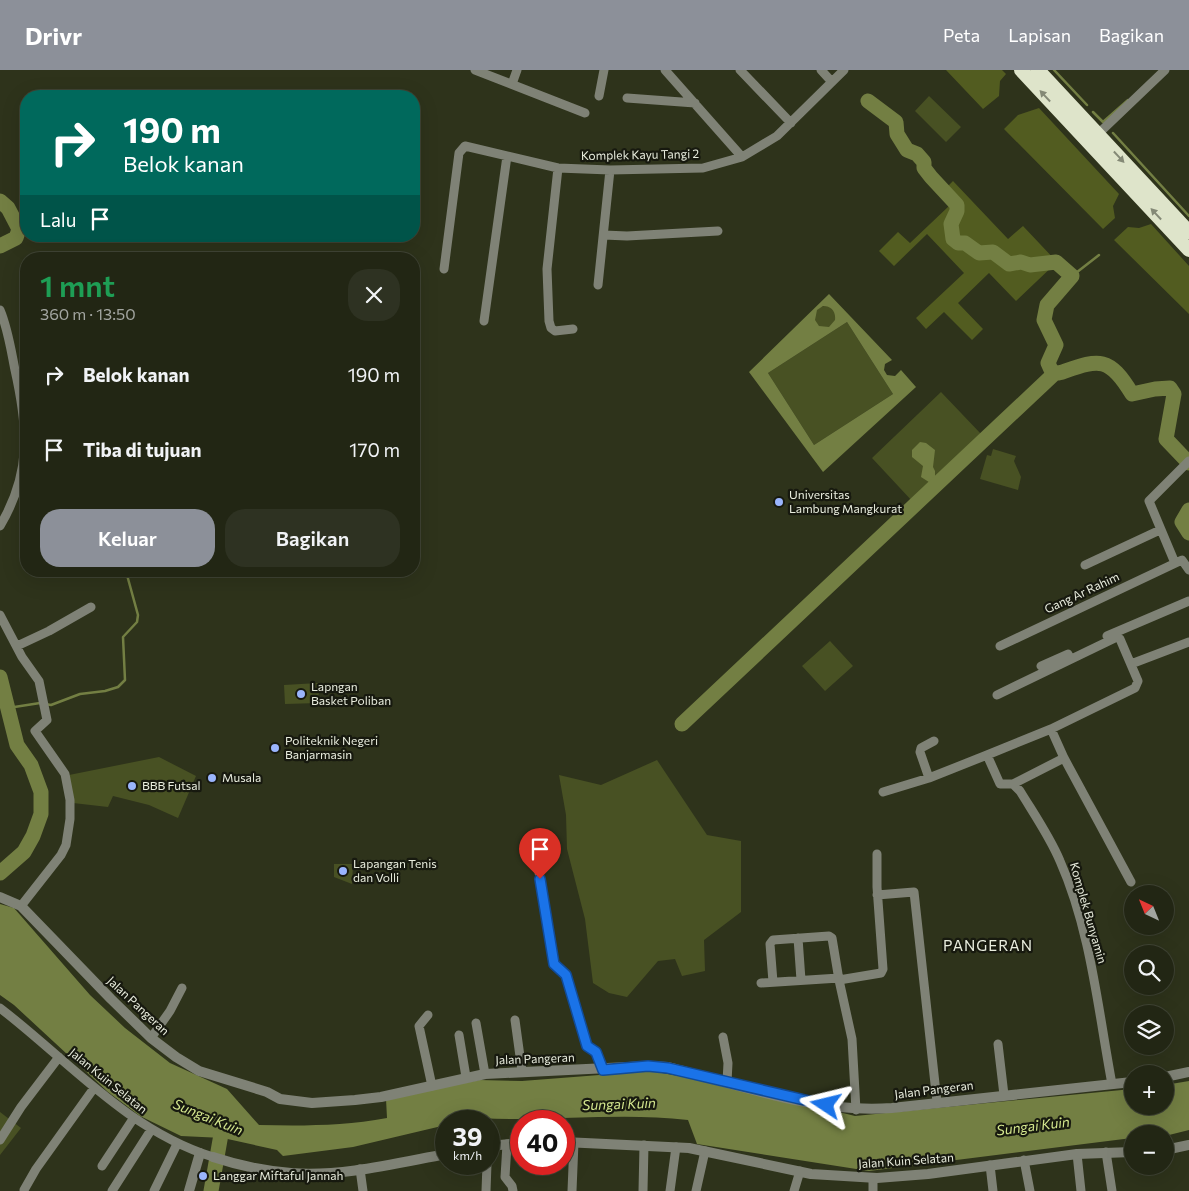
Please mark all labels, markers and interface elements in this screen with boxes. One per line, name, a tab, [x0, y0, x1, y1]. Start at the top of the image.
text: Drivr	[25, 21, 82, 50]
text: Peta	[943, 24, 980, 46]
text: Lapisan	[1008, 24, 1071, 46]
text: Bagikan	[1099, 24, 1164, 46]
one-way arrow	[1039, 90, 1051, 102]
text: 190 m	[123, 107, 221, 150]
icon: right	[40, 110, 105, 175]
street label: Komplek Kayu Tangi 2	[581, 146, 700, 162]
text: Belok kanan	[123, 150, 244, 177]
one-way arrow	[1113, 150, 1125, 162]
icon: arrive	[86, 205, 114, 233]
text: Lalu	[40, 208, 76, 231]
one-way arrow	[1150, 208, 1162, 220]
text: 1 mnt	[40, 266, 115, 303]
button: close	[348, 269, 400, 321]
text: 360 m · 13:50	[40, 304, 136, 323]
icon: right	[40, 361, 68, 389]
text: Belok kanan	[83, 363, 190, 386]
text: 190 m	[348, 363, 400, 386]
icon: arrive	[40, 436, 68, 464]
text: Tiba di tujuan	[83, 438, 201, 461]
text: 170 m	[349, 438, 400, 461]
place label: Universitas Lambung Mangkurat	[789, 487, 902, 515]
marker: Universitas Lambung Mangkurat	[773, 496, 785, 508]
button: Keluar	[40, 509, 215, 567]
button: Bagikan	[225, 509, 400, 567]
street label: Gang Ar Rahim	[1042, 569, 1121, 616]
place label: Lapngan Basket Poliban	[311, 679, 391, 707]
marker: Lapngan Basket Poliban	[295, 688, 307, 700]
place label: Politeknik Negeri Banjarmasin	[285, 733, 378, 761]
marker: Politeknik Negeri Banjarmasin	[269, 742, 281, 754]
place label: Musala	[222, 770, 261, 784]
marker: Musala	[206, 772, 218, 784]
place label: BBB Futsal	[142, 778, 201, 792]
marker: BBB Futsal	[126, 780, 138, 792]
pin	[519, 828, 561, 879]
icon: arrive	[526, 835, 554, 863]
place label: Lapangan Tenis dan Volli	[353, 856, 437, 884]
street label: Komplek Bunyamin	[1068, 861, 1110, 965]
marker: Lapangan Tenis dan Volli	[337, 865, 349, 877]
north arrow	[1124, 885, 1174, 935]
map controls	[1124, 885, 1174, 1175]
district label: PANGERAN	[943, 936, 1033, 954]
button: search	[1124, 945, 1174, 995]
street label: Jalan Pangeran	[104, 973, 173, 1038]
button: layers	[1124, 1005, 1174, 1055]
street label: Jalan Kuin Selatan	[66, 1045, 150, 1117]
street label: Jalan Pangeran	[495, 1050, 575, 1067]
button: +	[1124, 1065, 1174, 1115]
street label: Jalan Pangeran	[894, 1077, 974, 1102]
position arrow	[799, 1078, 851, 1130]
water label: Sungai Kuin	[582, 1094, 656, 1113]
water label: Sungai Kuin	[171, 1095, 246, 1138]
speed limit sign: 40	[510, 1110, 575, 1175]
water label: Sungai Kuin	[995, 1113, 1071, 1138]
text: 39	[453, 1121, 483, 1151]
button: −	[1124, 1125, 1174, 1175]
text: km/h	[453, 1148, 482, 1162]
street label: Jalan Kuin Selatan	[858, 1150, 954, 1171]
place label: Langgar Miftaful Jannah	[213, 1168, 343, 1183]
marker: Langgar Miftaful Jannah	[197, 1170, 209, 1182]

